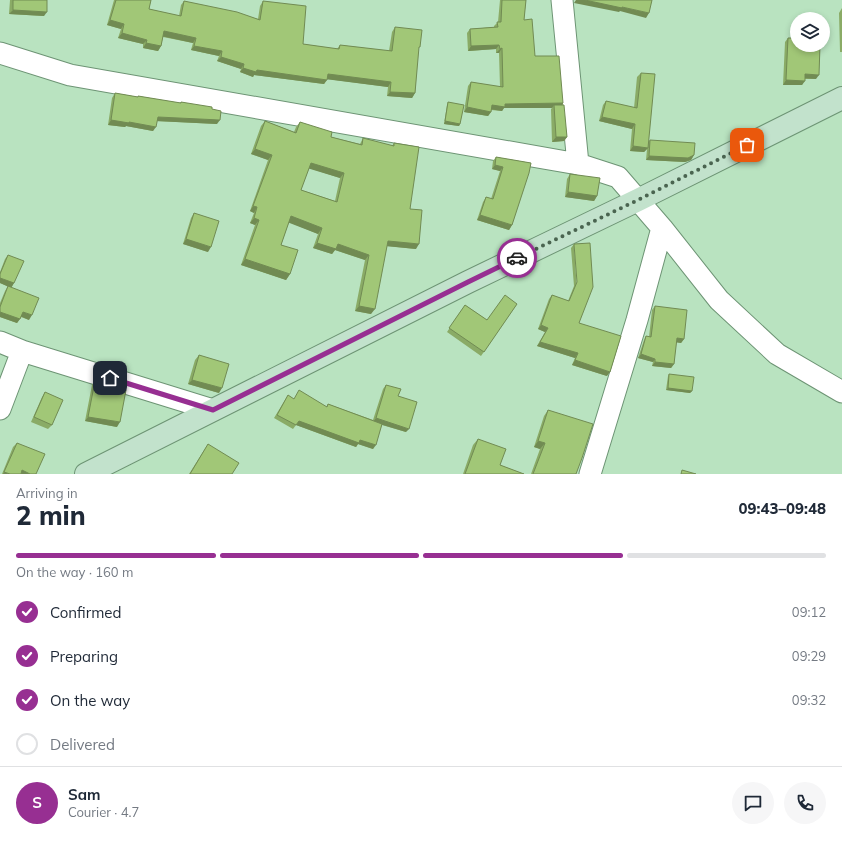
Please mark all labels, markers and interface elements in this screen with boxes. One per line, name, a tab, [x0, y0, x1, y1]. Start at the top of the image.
map controls	[790, 12, 830, 52]
button: layers	[790, 12, 830, 52]
pin	[730, 128, 764, 162]
icon: bag	[736, 134, 758, 156]
courier	[497, 238, 537, 278]
icon: car	[506, 247, 528, 269]
pin	[93, 361, 127, 395]
icon: home	[99, 367, 121, 389]
text: Arriving in	[16, 485, 78, 501]
text: 2 min	[16, 499, 86, 532]
text: 09:43–09:48	[739, 499, 826, 518]
text: On the way · 160 m	[16, 564, 133, 580]
icon: check	[16, 601, 38, 623]
text: Confirmed	[50, 603, 121, 622]
text: 09:12	[792, 604, 826, 620]
icon: check	[16, 645, 38, 667]
text: Preparing	[50, 647, 118, 666]
text: 09:29	[792, 648, 826, 664]
icon: check	[16, 689, 38, 711]
text: On the way	[50, 691, 130, 710]
text: 09:32	[792, 692, 826, 708]
text: Delivered	[50, 735, 115, 754]
button: chat	[732, 782, 774, 824]
button: phone	[784, 782, 826, 824]
text: Sam	[68, 785, 100, 804]
text: S	[32, 793, 42, 812]
text: Courier · 4.7	[68, 804, 139, 820]

